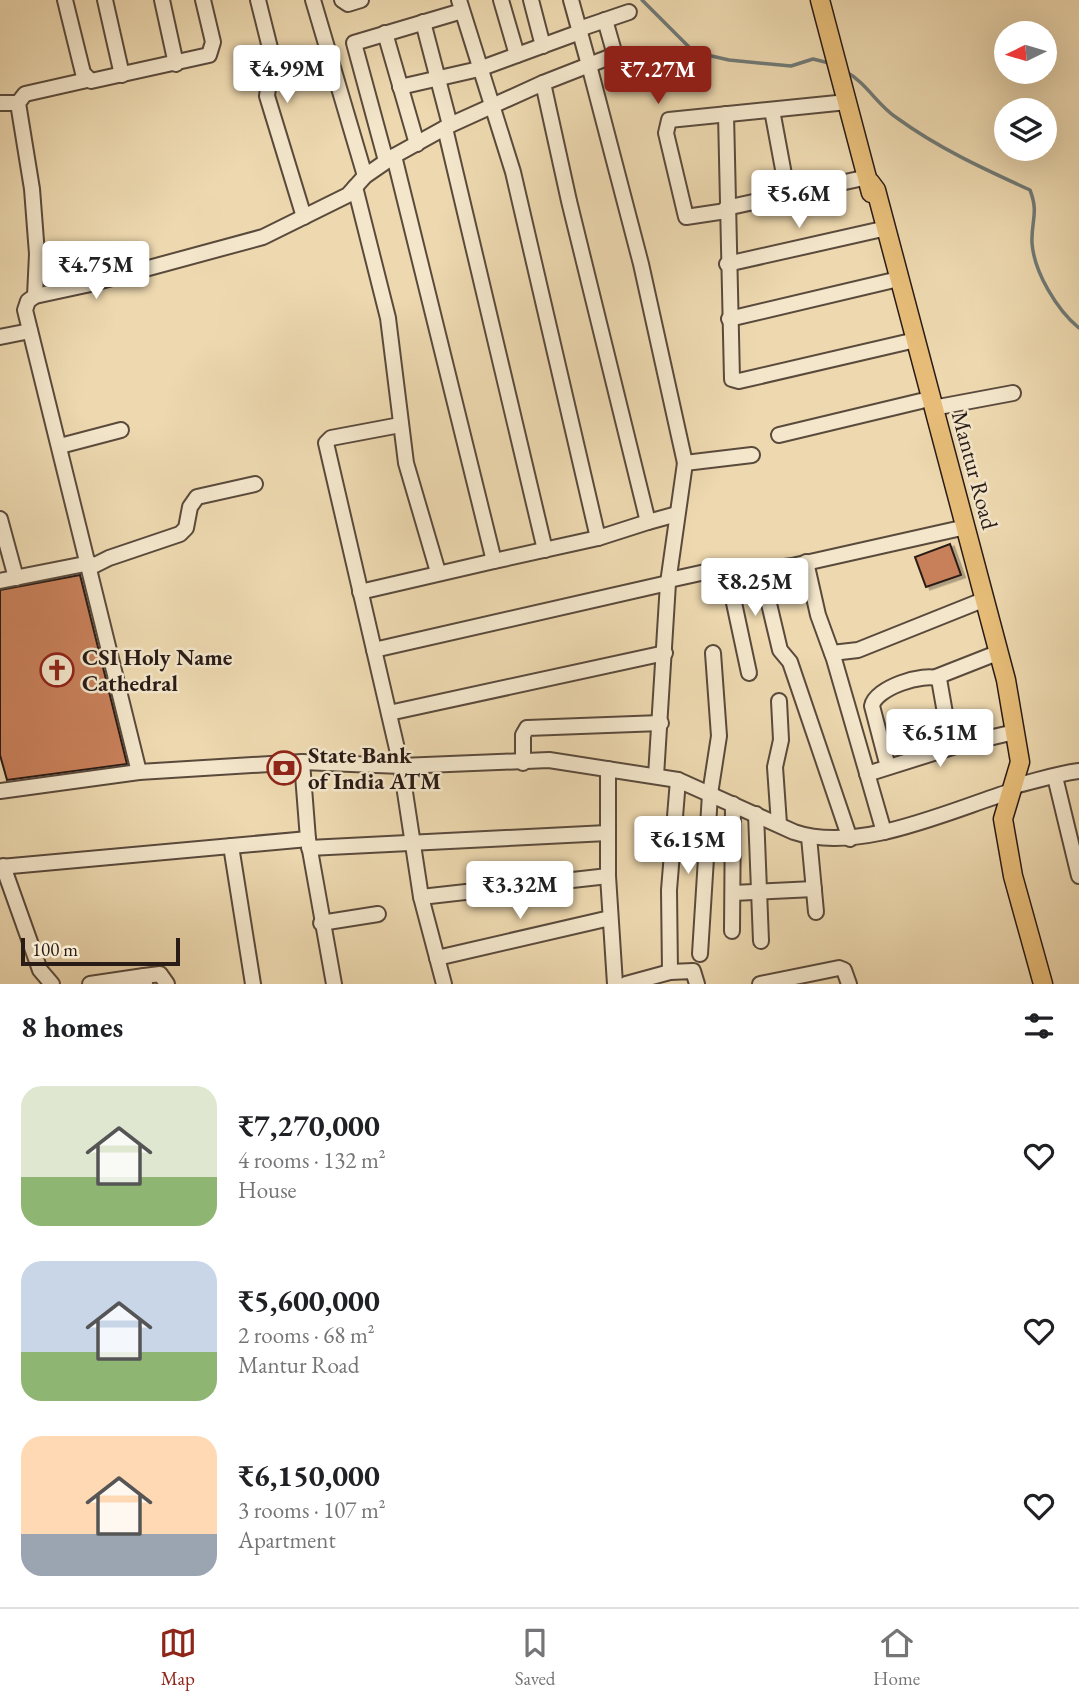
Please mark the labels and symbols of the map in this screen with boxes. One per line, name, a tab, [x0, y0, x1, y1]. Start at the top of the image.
north arrow	[994, 21, 1057, 84]
pin: ₹4.99M	[230, 46, 344, 105]
pin: ₹7.27M	[601, 46, 715, 106]
pin: ₹5.6M	[750, 170, 848, 230]
pin: ₹4.75M	[39, 242, 153, 301]
street label: Mantur Road	[945, 408, 1005, 533]
pin: ₹8.25M	[698, 558, 812, 618]
place label: CSI Holy Name Cathedral	[82, 642, 233, 698]
church icon: CSI Holy Name Cathedral	[38, 651, 76, 689]
pin: ₹6.51M	[883, 710, 997, 769]
place label: State Bank of India ATM	[308, 740, 441, 796]
bank icon: State Bank of India ATM	[265, 749, 303, 787]
pin: ₹6.15M	[631, 816, 745, 876]
pin: ₹3.32M	[463, 862, 577, 921]
scale bar	[21, 935, 180, 967]

